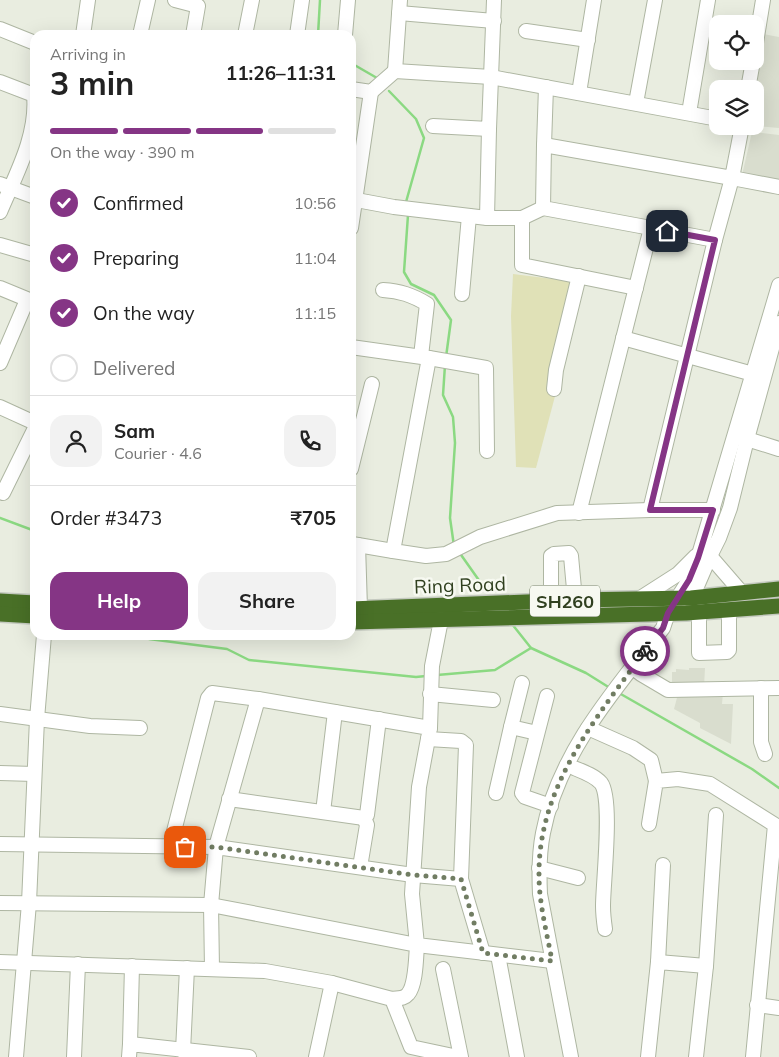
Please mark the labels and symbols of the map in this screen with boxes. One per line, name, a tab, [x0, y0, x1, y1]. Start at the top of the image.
pin	[646, 210, 688, 252]
street label: Ring Road	[414, 571, 506, 599]
road number: SH260	[530, 586, 600, 616]
courier	[620, 626, 670, 676]
pin	[164, 826, 206, 868]

